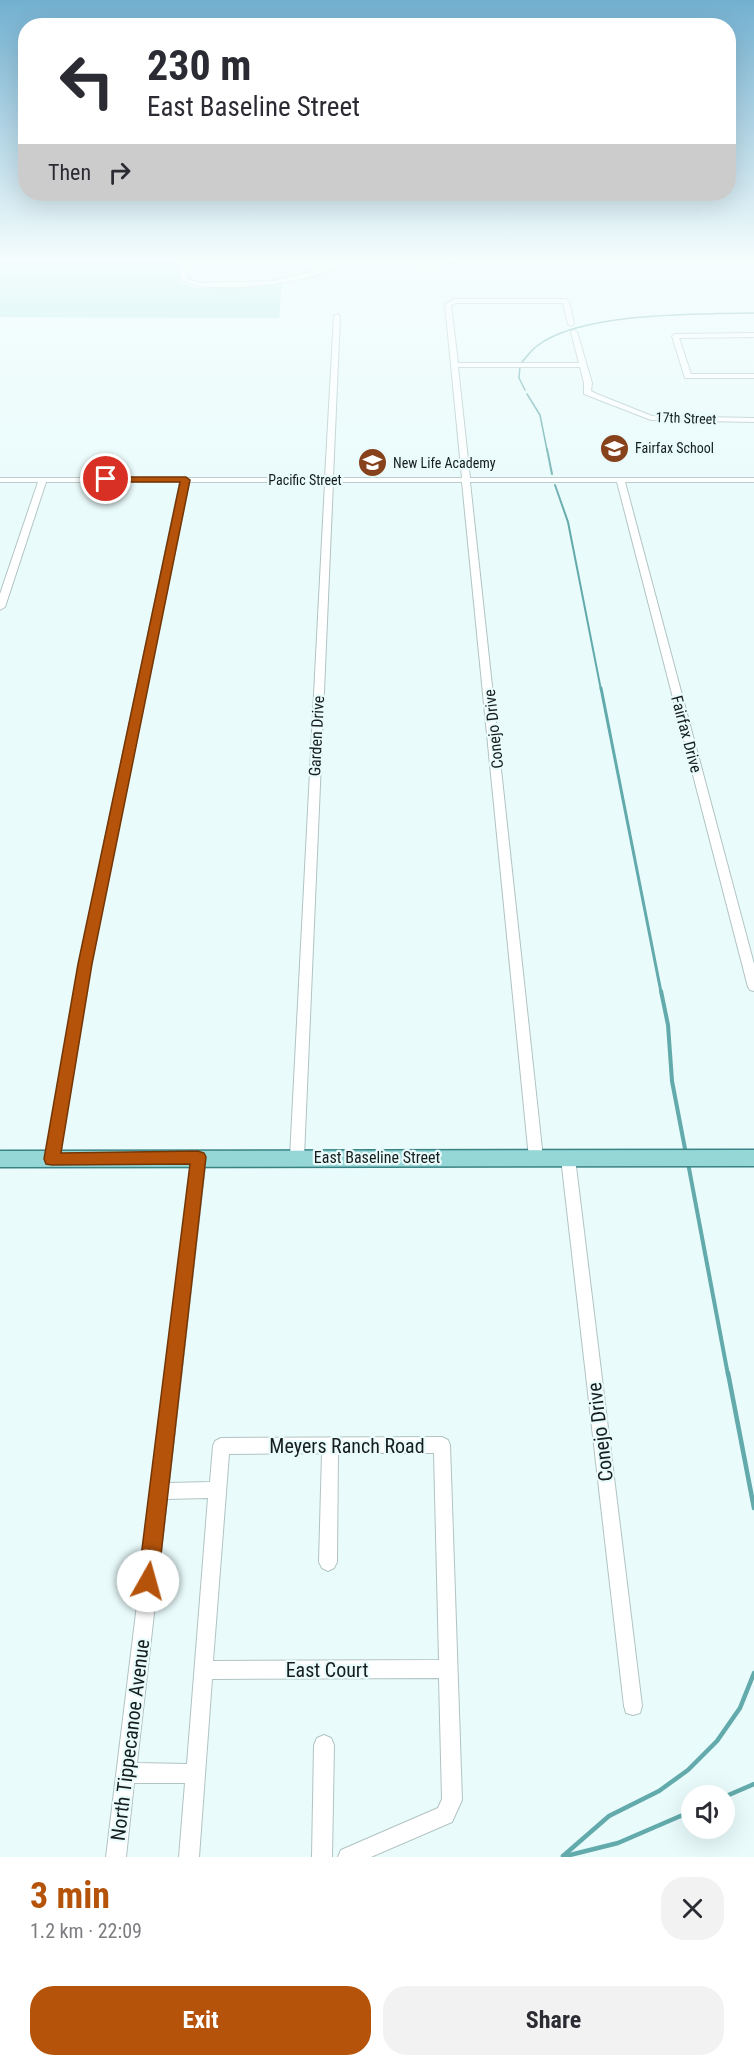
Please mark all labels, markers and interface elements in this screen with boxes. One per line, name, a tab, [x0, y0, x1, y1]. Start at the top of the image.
text: 230 m	[147, 41, 252, 90]
icon: left	[48, 42, 126, 120]
text: East Baseline Street	[147, 91, 360, 123]
icon: right	[103, 156, 136, 189]
text: Then	[48, 160, 91, 185]
street label: 17th Street	[655, 409, 717, 427]
school or university icon: Fairfax School	[598, 432, 630, 464]
place label: Fairfax School	[635, 440, 714, 456]
school or university icon: New Life Academy	[356, 447, 388, 479]
pin	[80, 453, 131, 504]
place label: New Life Academy	[393, 455, 496, 471]
icon: arrive	[89, 462, 122, 495]
street label: Pacific Street	[268, 472, 342, 488]
street label: Conejo Drive	[480, 688, 507, 770]
street label: Fairfax Drive	[667, 693, 706, 775]
street label: Garden Drive	[305, 695, 328, 777]
street label: East Baseline Street	[314, 1148, 440, 1167]
street label: Conejo Drive	[582, 1381, 618, 1483]
street label: Meyers Ranch Road	[269, 1434, 425, 1458]
position arrow	[116, 1549, 180, 1613]
street label: North Tippecanoe Avenue	[106, 1638, 154, 1842]
street label: East Court	[286, 1658, 368, 1682]
map controls	[681, 1785, 735, 1839]
button: sound	[681, 1785, 735, 1839]
text: 3 min	[30, 1875, 110, 1917]
button: close	[661, 1877, 724, 1940]
text: 1.2 km · 22:09	[30, 1919, 142, 1943]
button: Exit	[30, 1986, 371, 2055]
button: Share	[383, 1986, 724, 2055]

